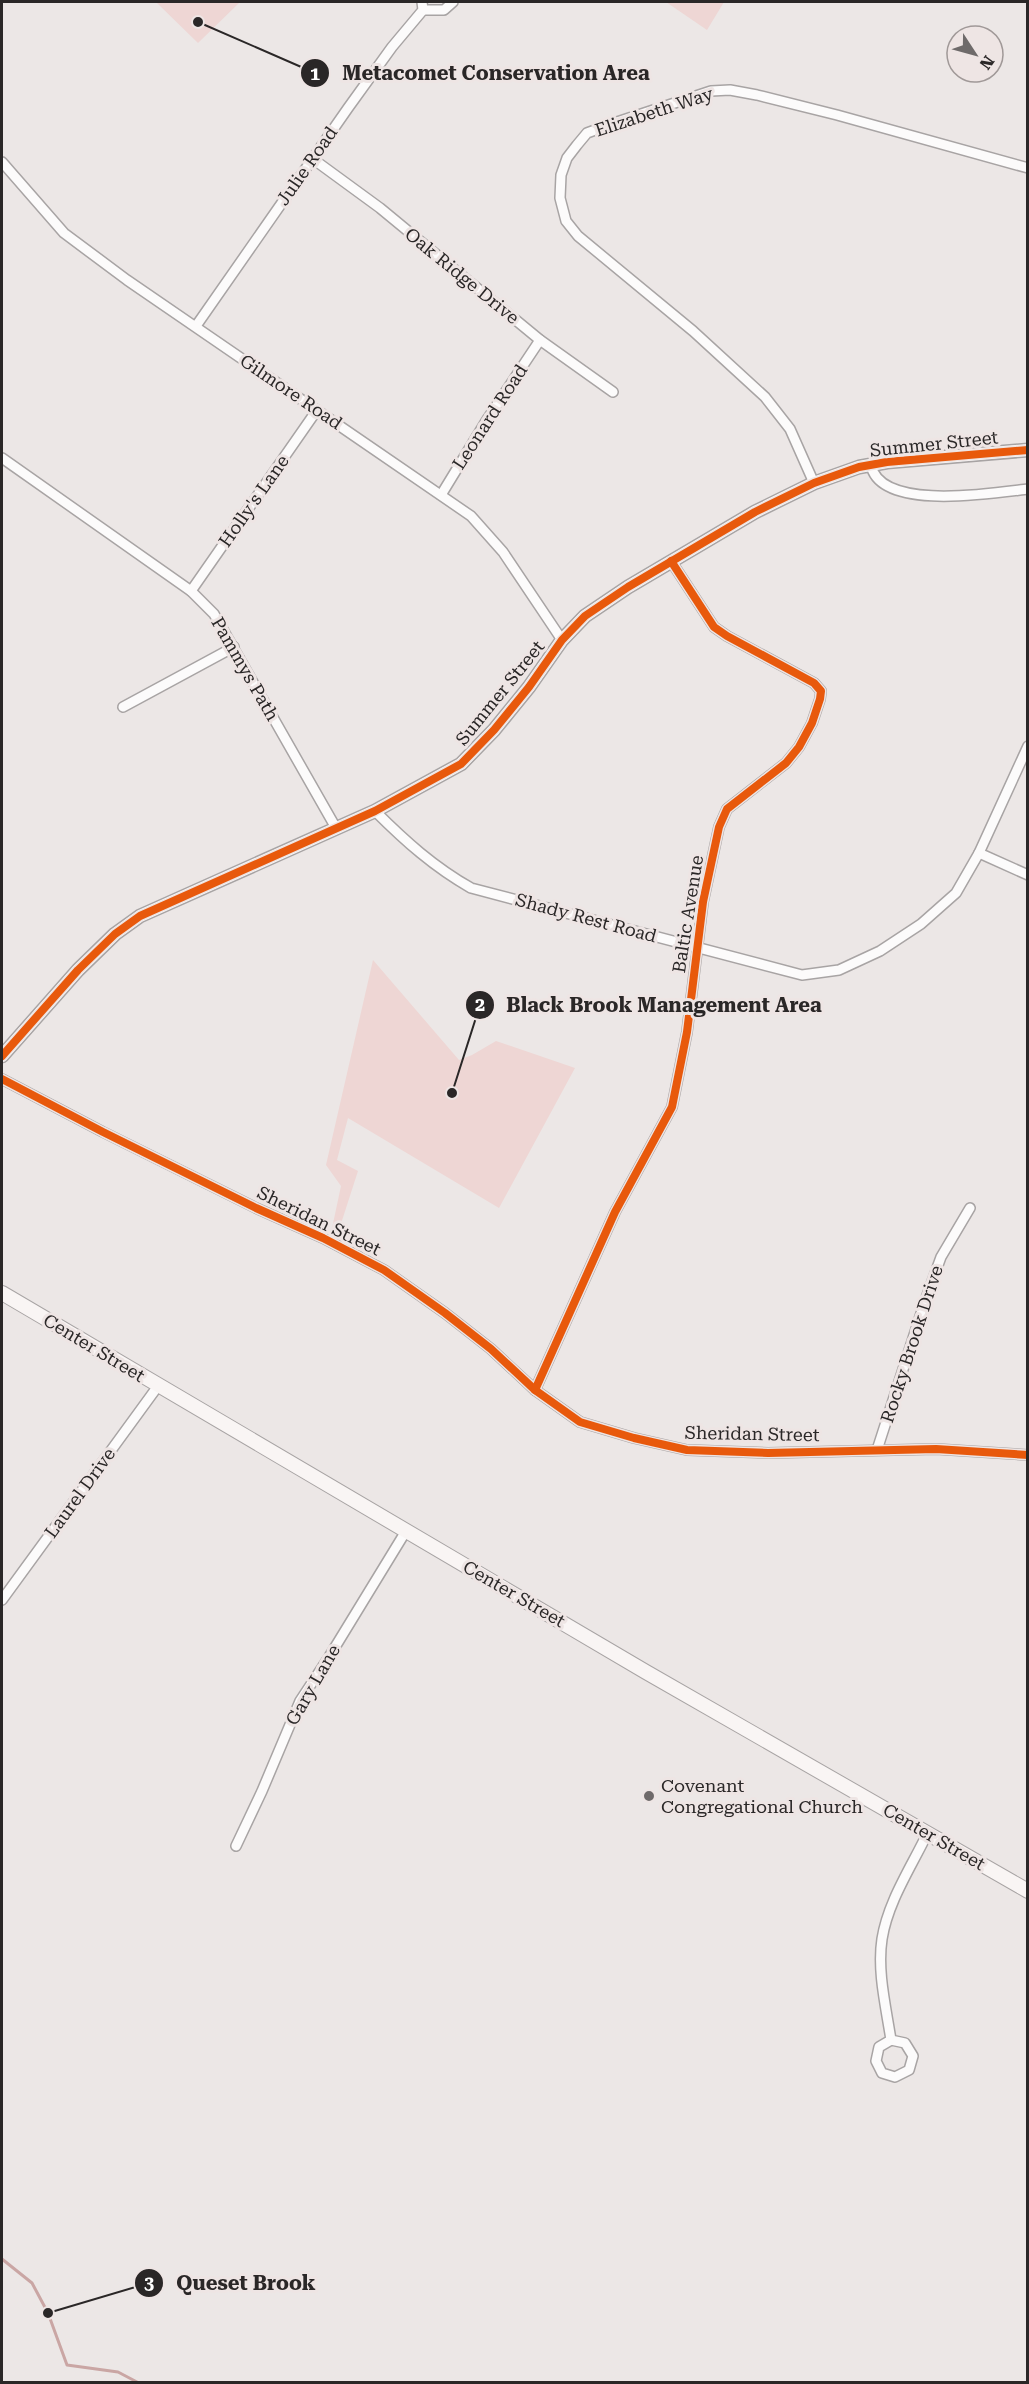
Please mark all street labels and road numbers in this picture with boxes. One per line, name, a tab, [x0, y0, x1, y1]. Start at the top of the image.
street label: Elizabeth Way	[592, 82, 716, 141]
street label: Julie Road	[272, 122, 342, 209]
street label: Oak Ridge Drive	[401, 223, 524, 328]
street label: Gilmore Road	[236, 350, 347, 434]
street label: Leonard Road	[448, 360, 532, 473]
street label: Summer Street	[869, 426, 999, 461]
street label: Holly's Lane	[214, 451, 293, 551]
street label: Pammys Path	[207, 613, 284, 725]
street label: Summer Street	[451, 636, 548, 749]
street label: Baltic Avenue	[668, 853, 707, 974]
street label: Shady Rest Road	[513, 889, 659, 947]
street label: Sheridan Street	[254, 1182, 385, 1260]
street label: Rocky Brook Drive	[876, 1262, 947, 1425]
street label: Center Street	[40, 1309, 149, 1386]
street label: Sheridan Street	[684, 1422, 820, 1445]
street label: Laurel Drive	[40, 1443, 119, 1542]
street label: Center Street	[459, 1556, 569, 1631]
street label: Gary Lane	[281, 1641, 344, 1729]
street label: Center Street	[879, 1799, 989, 1874]

